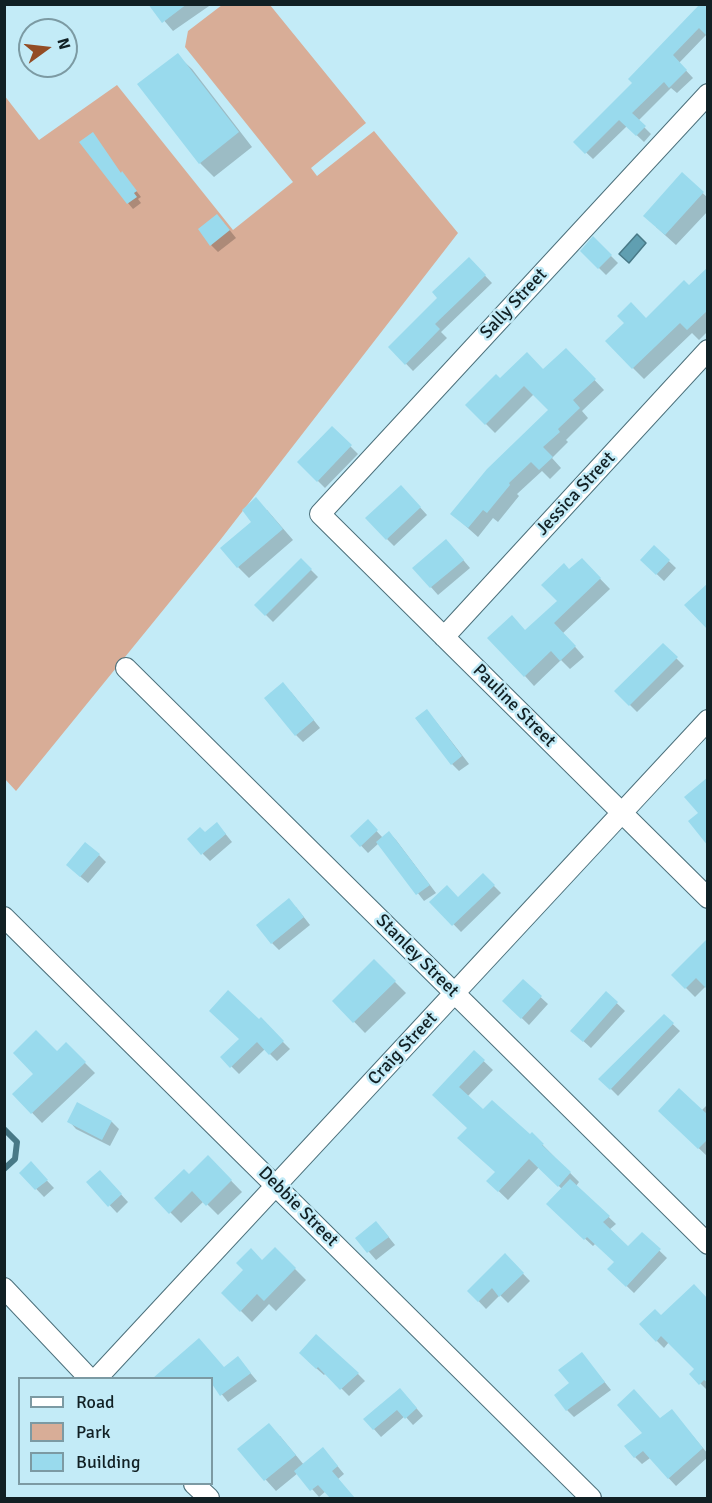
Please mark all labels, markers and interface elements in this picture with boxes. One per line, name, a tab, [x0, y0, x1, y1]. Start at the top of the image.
north arrow	[18, 18, 78, 78]
text: N	[52, 36, 75, 52]
street label: Sally Street	[476, 264, 552, 344]
street label: Jessica Street	[532, 448, 620, 540]
street label: Pauline Street	[468, 660, 560, 752]
street label: Stanley Street	[371, 910, 463, 1002]
street label: Craig Street	[364, 1008, 442, 1090]
street label: Debbie Street	[253, 1162, 343, 1252]
legend	[18, 1377, 213, 1485]
text: Road	[76, 1391, 115, 1413]
text: Park	[76, 1421, 111, 1443]
text: Building	[76, 1451, 140, 1473]

